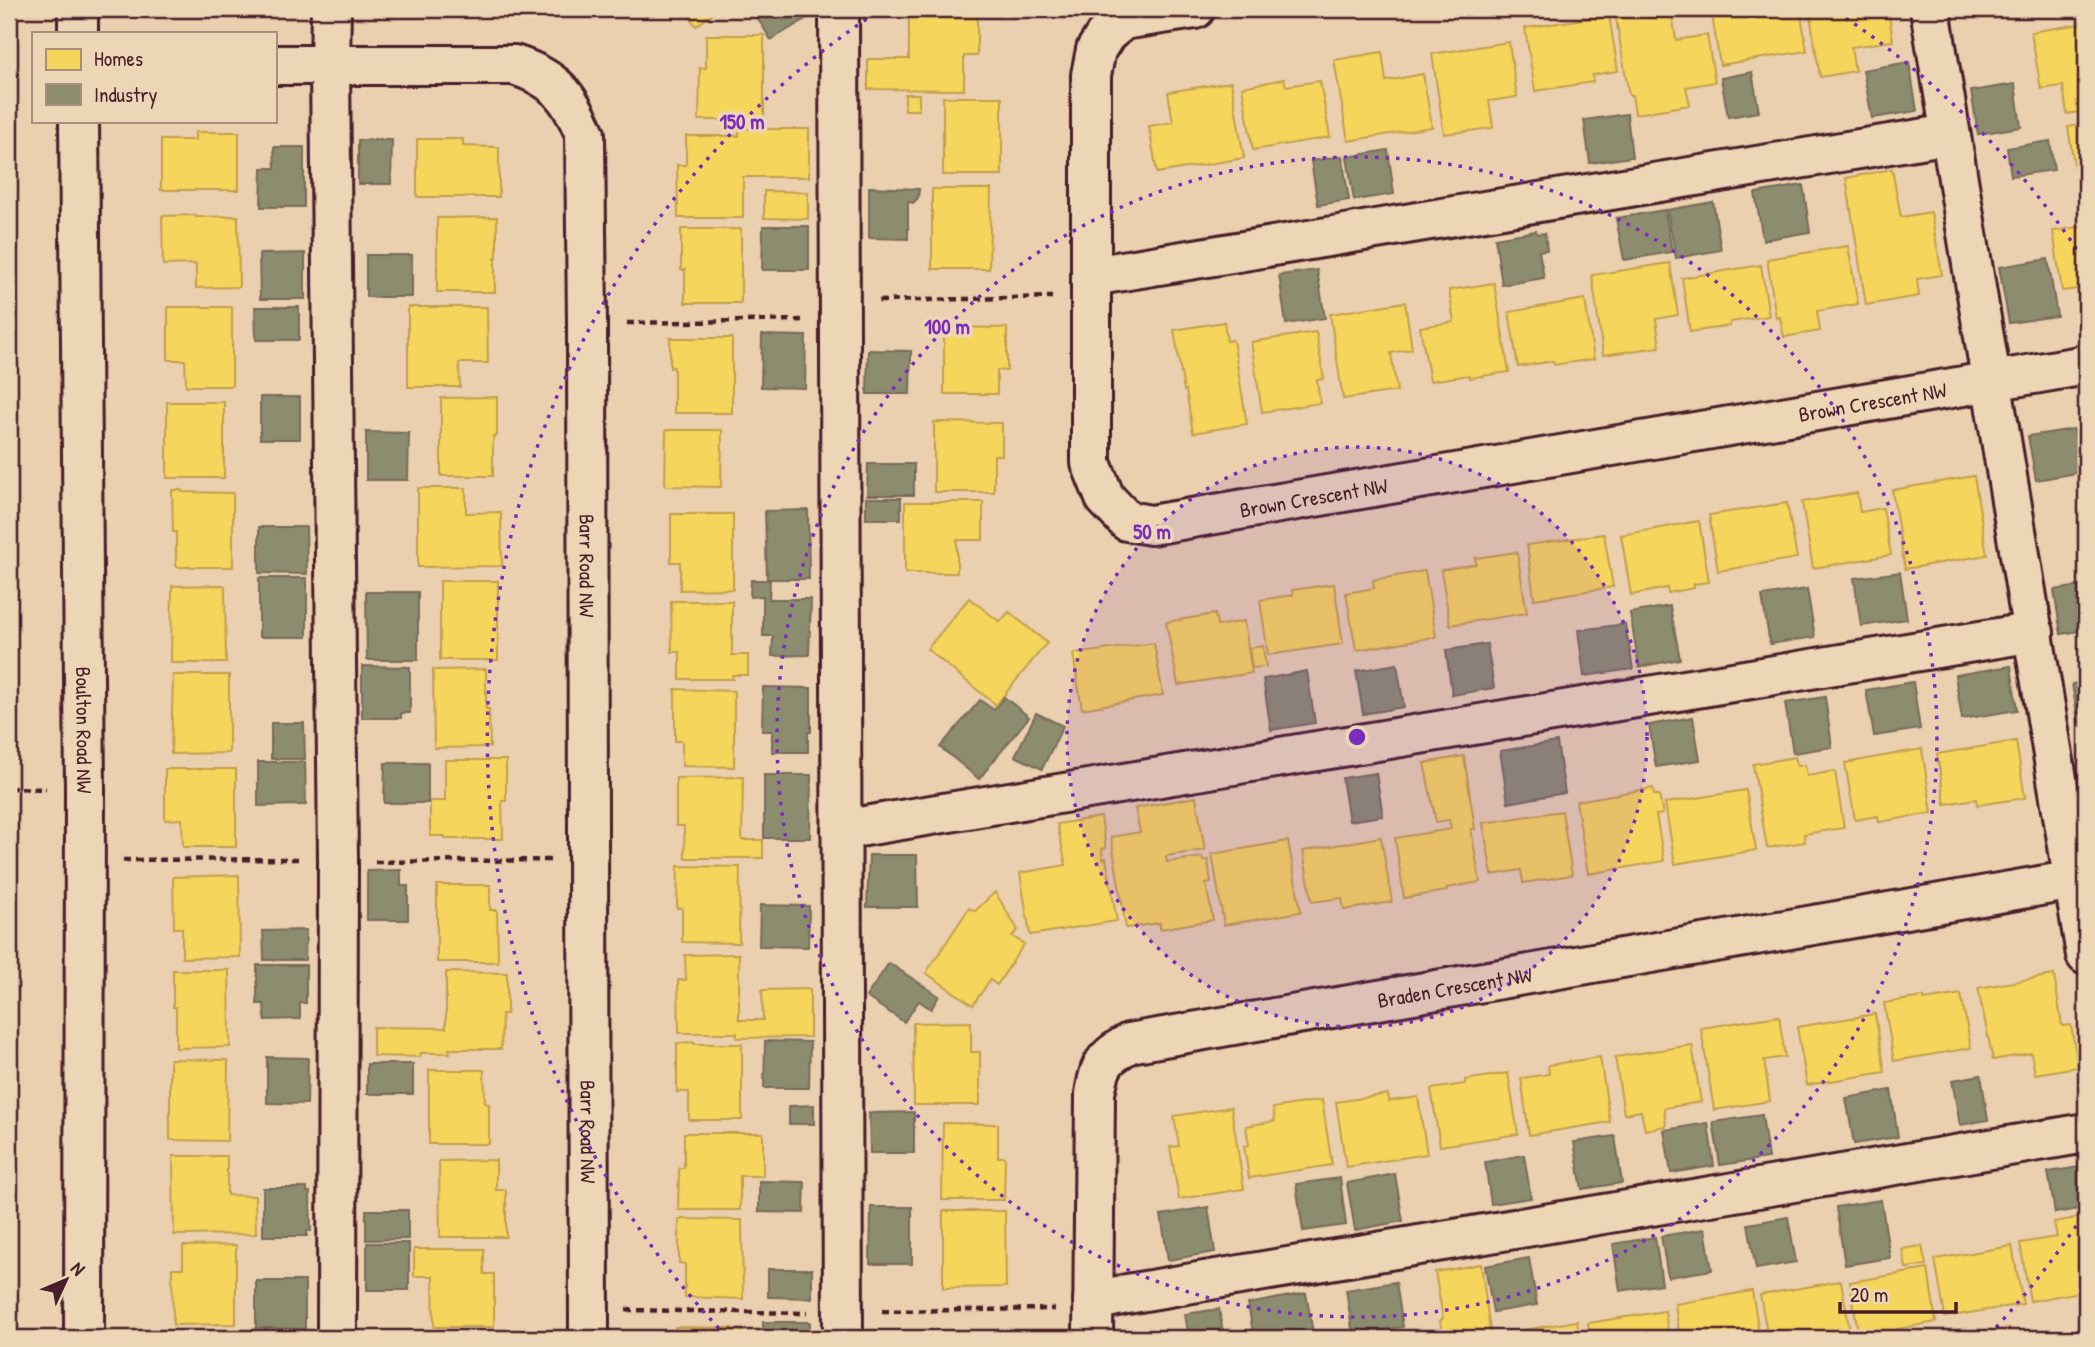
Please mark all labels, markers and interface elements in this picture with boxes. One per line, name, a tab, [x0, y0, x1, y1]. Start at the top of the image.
legend	[32, 32, 276, 122]
text: Homes	[94, 44, 143, 73]
text: Industry	[94, 80, 157, 109]
text: 150 m	[719, 107, 765, 136]
text: 100 m	[924, 312, 970, 341]
street label: Brown Crescent NW	[1796, 375, 1949, 428]
street label: Brown Crescent NW	[1237, 470, 1390, 524]
street label: Barr Road NW	[573, 514, 602, 617]
text: 50 m	[1133, 517, 1171, 546]
street label: Boulton Road NW	[69, 667, 100, 793]
centre of rings	[1345, 725, 1369, 749]
street label: Braden Crescent NW	[1375, 959, 1534, 1014]
street label: Barr Road NW	[574, 1080, 603, 1183]
north arrow	[32, 1246, 102, 1316]
text: N	[65, 1256, 91, 1281]
scale bar	[1840, 1270, 1955, 1314]
text: 20 m	[1850, 1280, 1888, 1309]

